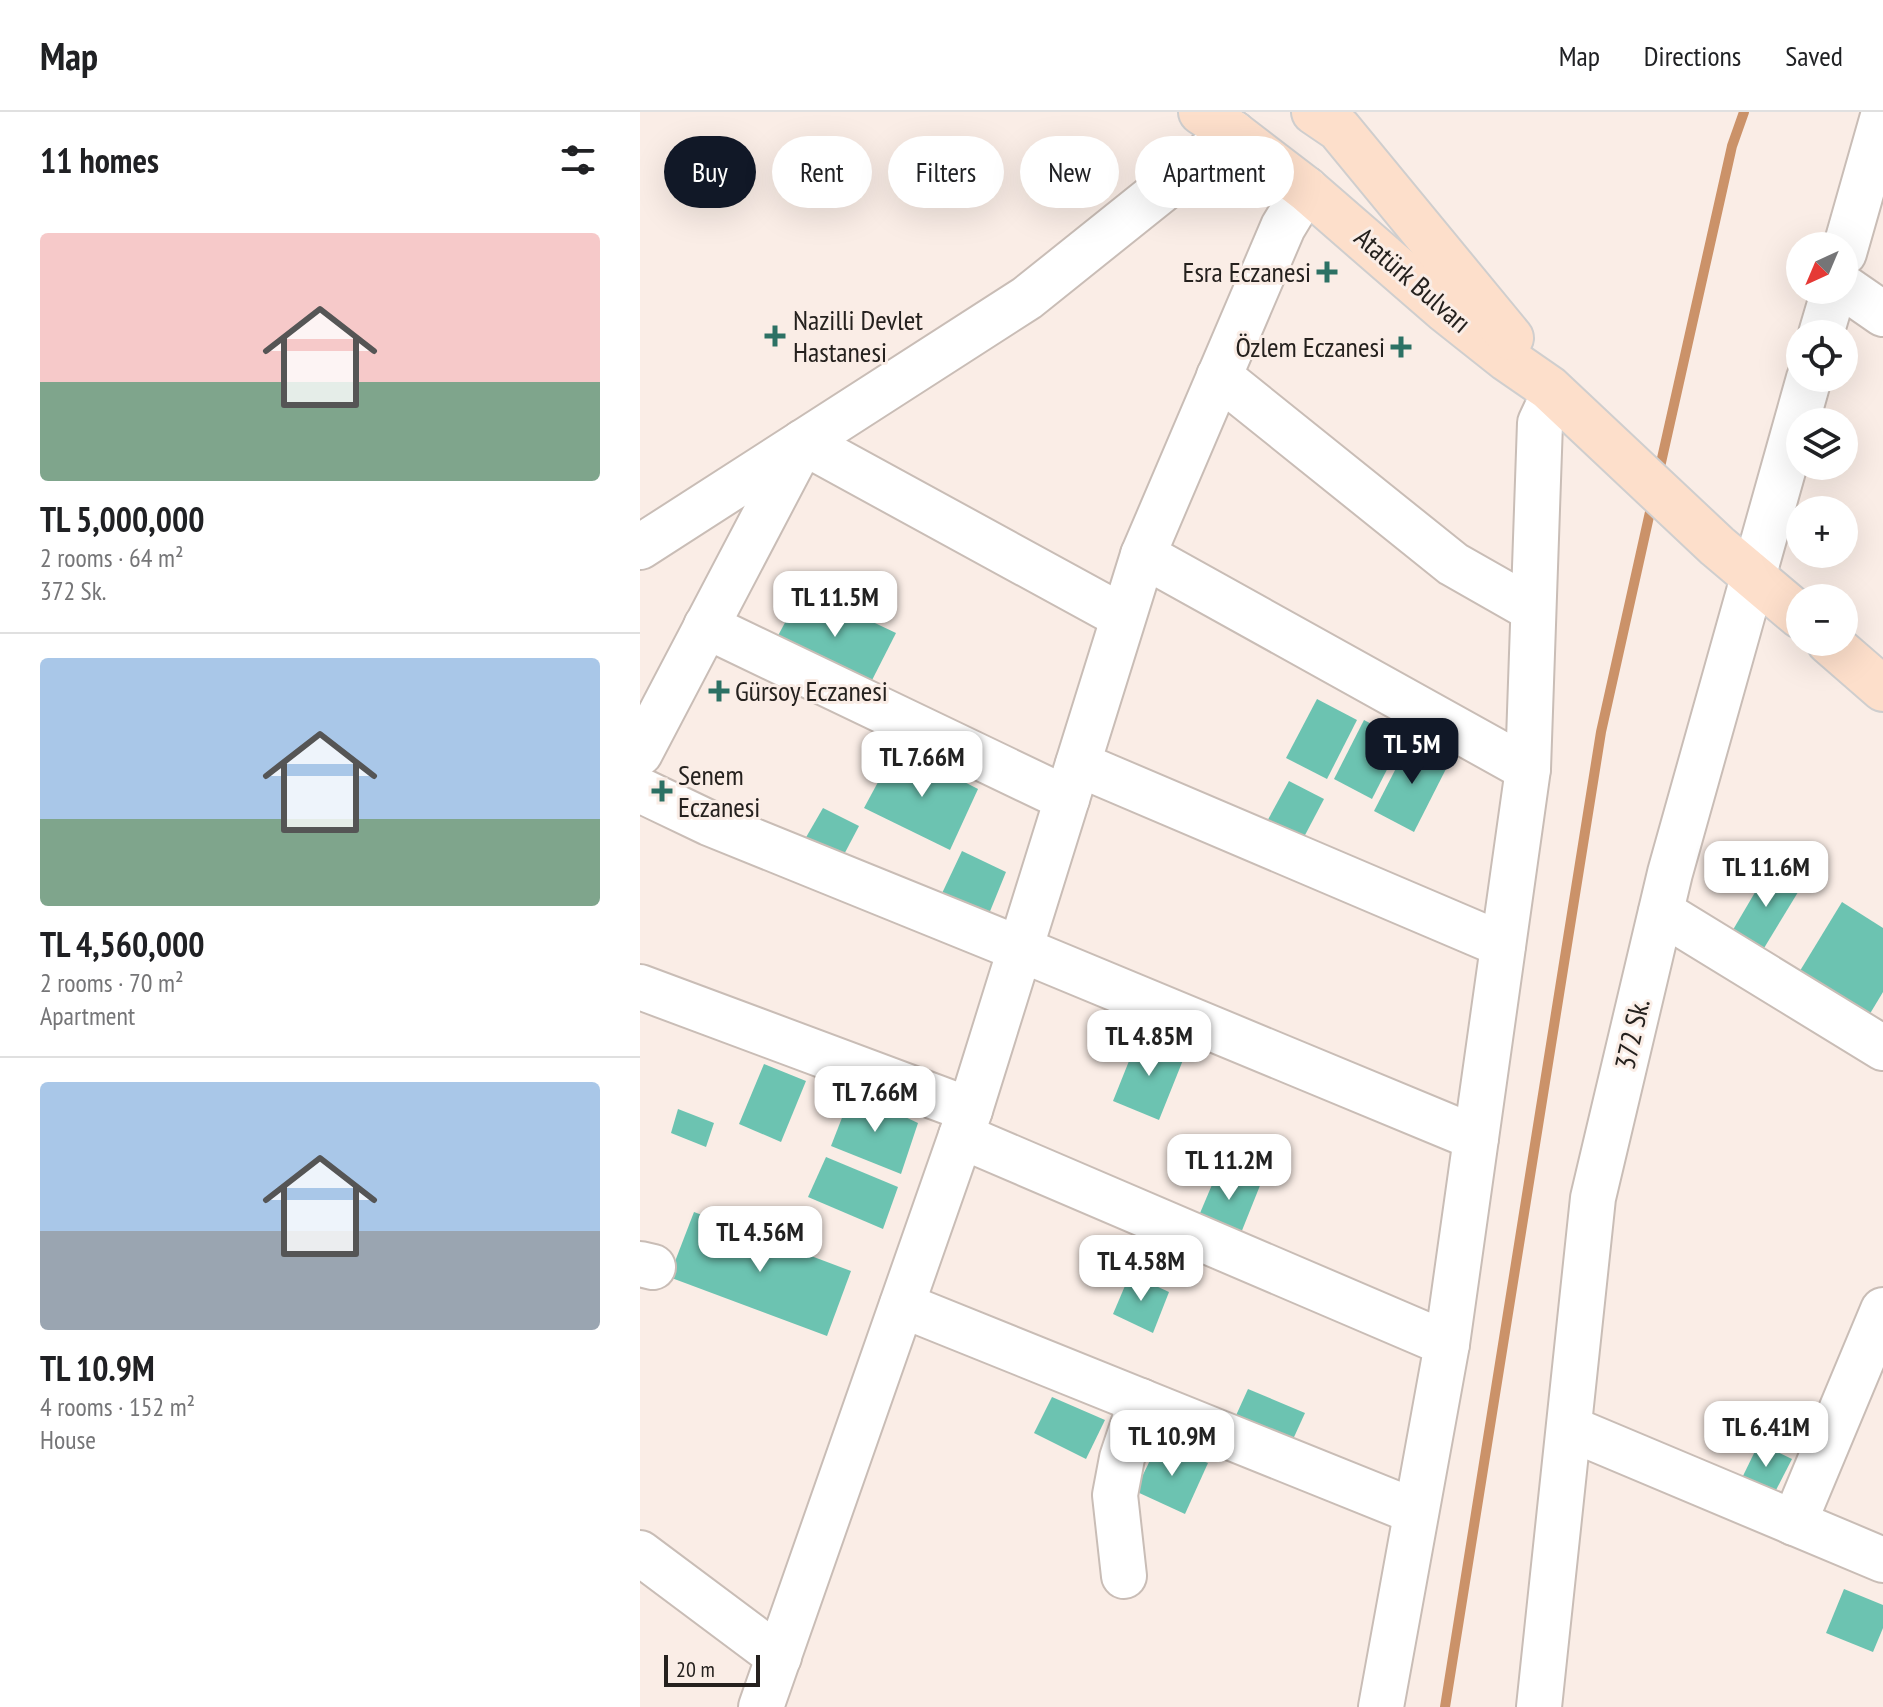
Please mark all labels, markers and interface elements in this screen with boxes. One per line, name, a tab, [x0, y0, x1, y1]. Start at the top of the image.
text: Map	[40, 31, 98, 80]
text: Map	[1559, 37, 1600, 74]
text: Directions	[1644, 37, 1741, 74]
text: Saved	[1785, 37, 1843, 74]
chip: Buy	[664, 136, 756, 208]
chip: Rent	[772, 136, 872, 208]
chip: Filters	[888, 136, 1004, 208]
chip: New	[1020, 136, 1119, 208]
chip: Apartment	[1135, 136, 1294, 208]
text: 11 homes	[40, 138, 159, 182]
icon: filters	[556, 138, 600, 182]
street label: Atatürk Bulvarı	[1347, 219, 1479, 341]
north arrow	[1786, 232, 1858, 304]
map controls	[1786, 232, 1858, 656]
place label: Esra Eczanesi	[1182, 253, 1311, 290]
marker: Esra Eczanesi	[1318, 263, 1336, 281]
icon: home	[248, 285, 392, 429]
place label: Nazilli Devlet Hastanesi	[793, 301, 923, 370]
button: locate	[1786, 320, 1858, 392]
marker: Nazilli Devlet Hastanesi	[764, 325, 786, 347]
place label: Özlem Eczanesi	[1235, 328, 1385, 365]
marker: Özlem Eczanesi	[1392, 338, 1410, 356]
button: layers	[1786, 408, 1858, 480]
button: +	[1786, 496, 1858, 568]
text: TL 5,000,000	[40, 497, 204, 541]
text: 2 rooms · 64 m²	[40, 541, 184, 574]
pin: TL 11.5M	[752, 571, 918, 639]
text: 372 Sk.	[40, 574, 106, 607]
text: TL 11.5M	[791, 580, 879, 613]
button: −	[1786, 584, 1858, 656]
place label: Gürsoy Eczanesi	[735, 672, 888, 709]
marker: Gürsoy Eczanesi	[710, 682, 728, 700]
icon: home	[248, 710, 392, 854]
pin: TL 5M	[1356, 718, 1468, 786]
text: TL 5M	[1383, 727, 1441, 760]
pin: TL 7.66M	[839, 731, 1005, 799]
text: TL 7.66M	[880, 740, 965, 773]
place label: Senem Eczanesi	[678, 756, 760, 825]
marker: Senem Eczanesi	[653, 782, 671, 800]
pin: TL 11.6M	[1683, 841, 1849, 909]
text: TL 11.6M	[1722, 850, 1810, 883]
text: TL 4,560,000	[40, 922, 204, 966]
text: 2 rooms · 70 m²	[40, 966, 184, 999]
street label: 372 Sk.	[1605, 995, 1658, 1073]
text: Apartment	[40, 999, 135, 1032]
pin: TL 4.85M	[1066, 1010, 1232, 1078]
text: TL 4.85M	[1105, 1019, 1193, 1052]
pin: TL 7.66M	[792, 1066, 958, 1134]
text: TL 7.66M	[833, 1075, 918, 1108]
icon: home	[248, 1134, 392, 1278]
pin: TL 11.2M	[1146, 1134, 1312, 1202]
text: TL 11.2M	[1185, 1143, 1273, 1176]
pin: TL 4.56M	[677, 1206, 843, 1274]
text: TL 4.56M	[716, 1215, 804, 1248]
pin: TL 4.58M	[1058, 1235, 1224, 1303]
text: TL 4.58M	[1097, 1244, 1185, 1277]
text: TL 10.9M	[40, 1346, 155, 1390]
text: 4 rooms · 152 m²	[40, 1390, 195, 1423]
pin: TL 6.41M	[1683, 1401, 1849, 1469]
pin: TL 10.9M	[1089, 1410, 1255, 1478]
text: TL 6.41M	[1722, 1410, 1810, 1443]
text: TL 10.9M	[1128, 1419, 1216, 1452]
text: House	[40, 1423, 96, 1456]
scale bar	[664, 1651, 760, 1687]
text: 20 m	[676, 1655, 715, 1683]

